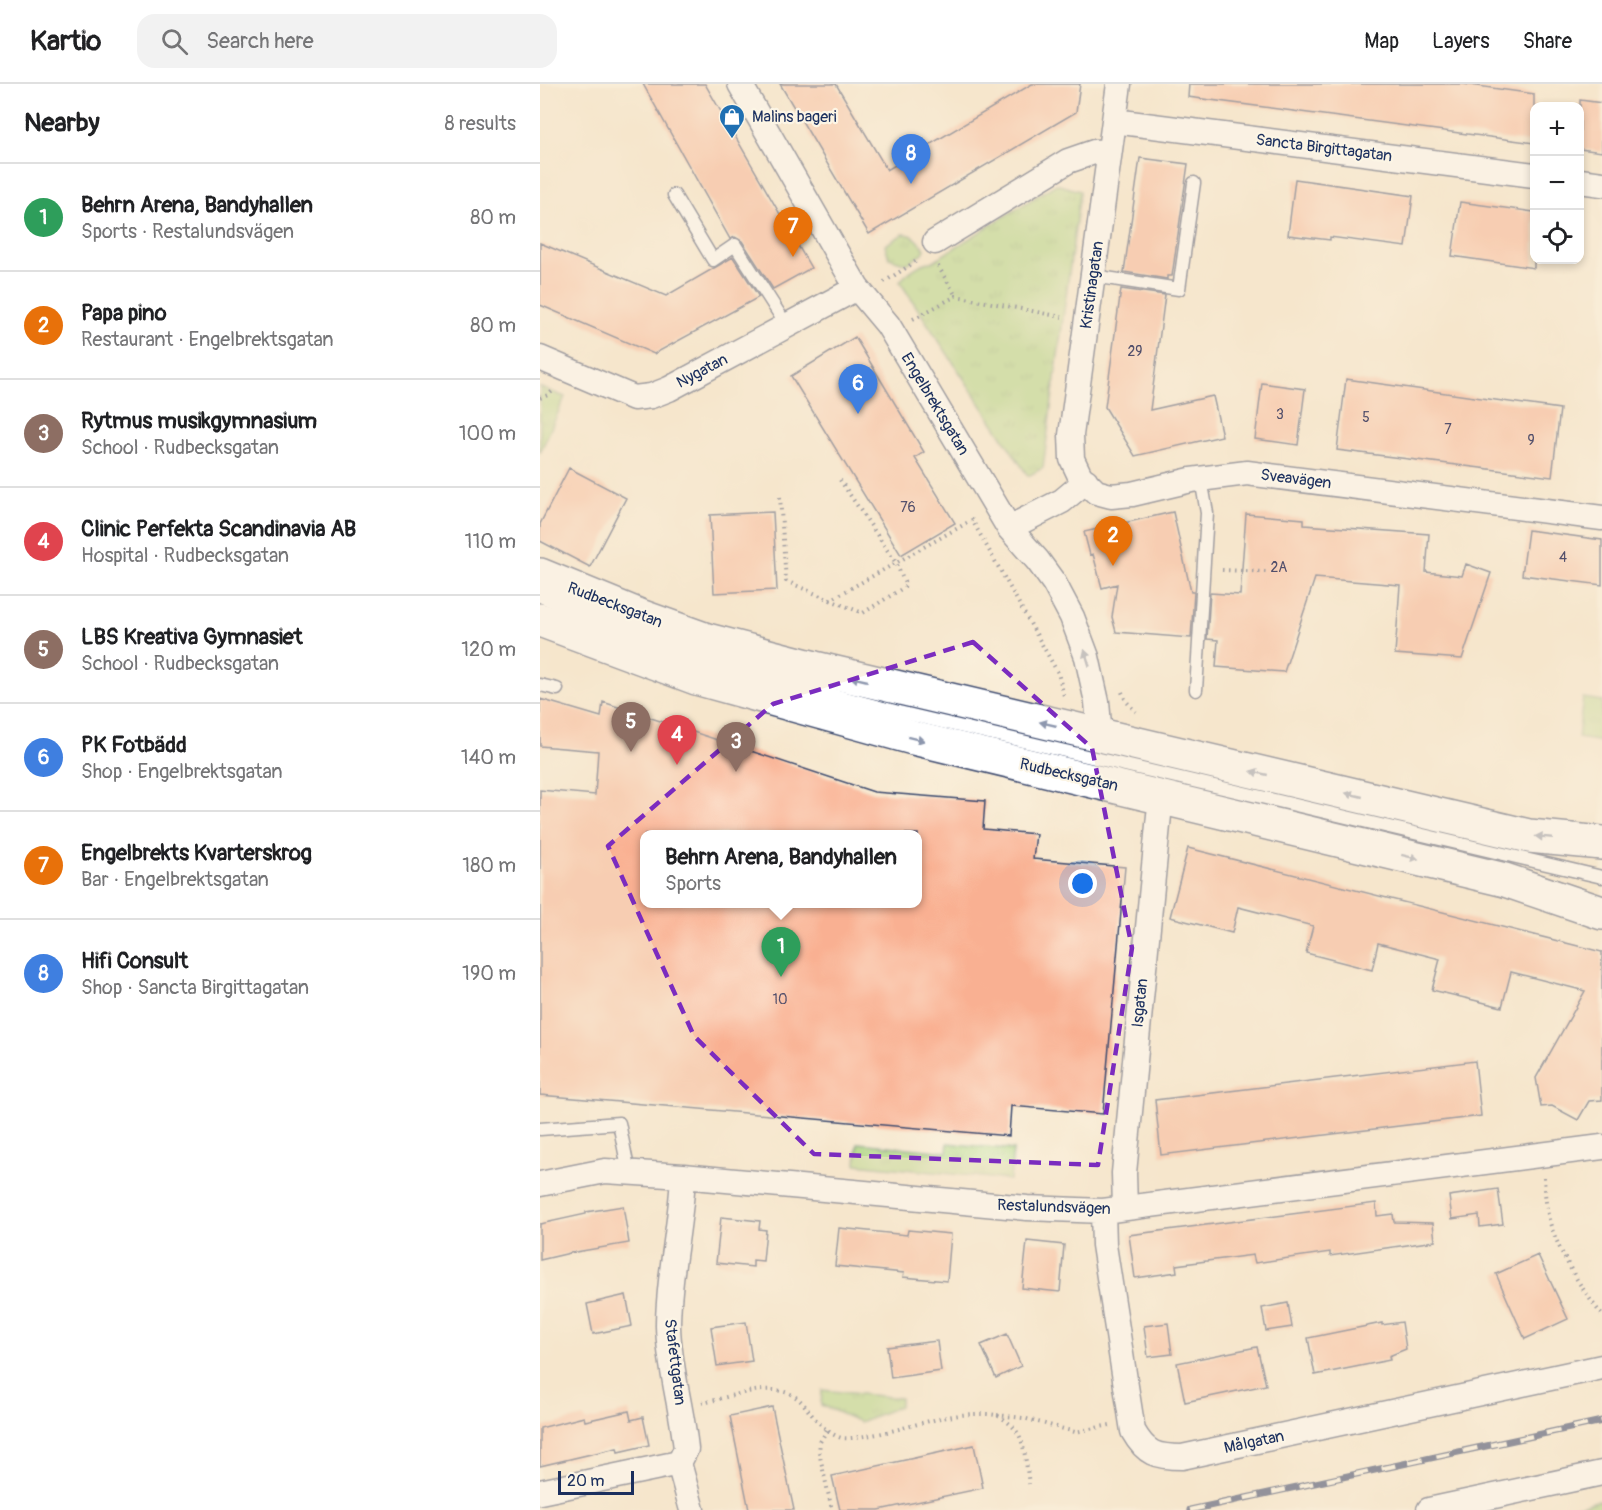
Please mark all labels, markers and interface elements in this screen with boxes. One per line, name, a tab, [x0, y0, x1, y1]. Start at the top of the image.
search box	[137, 14, 557, 68]
text: Kartio	[30, 24, 101, 59]
icon: search	[158, 25, 191, 58]
text: Search here	[206, 27, 314, 55]
text: Map	[1364, 28, 1399, 55]
text: Layers	[1432, 28, 1490, 55]
text: Share	[1523, 28, 1572, 55]
shop icon: Malins bageri	[717, 102, 747, 140]
map controls	[1530, 102, 1584, 264]
button: +	[1530, 102, 1584, 156]
text: Nearby	[24, 107, 100, 139]
place label: Malins bageri	[752, 107, 837, 127]
text: 8 results	[445, 111, 516, 136]
street label: Sancta Birgittagatan	[1255, 130, 1393, 166]
pin: 8	[892, 135, 931, 184]
button: −	[1530, 156, 1584, 210]
text: Behrn Arena, Bandyhallen	[81, 191, 313, 219]
text: 1	[40, 205, 47, 230]
text: 80 m	[470, 205, 516, 230]
pin: 7	[774, 208, 812, 257]
button: locate	[1530, 210, 1584, 264]
text: Sports · Restalundsvägen	[81, 219, 294, 244]
street label: Kristinagatan	[1076, 240, 1108, 330]
text: Papa pino	[81, 299, 167, 327]
text: 2	[38, 313, 49, 338]
text: 80 m	[470, 313, 516, 338]
text: Restaurant · Engelbrektsgatan	[81, 327, 334, 352]
house number: 29	[1127, 343, 1143, 360]
street label: Nygatan	[673, 349, 731, 393]
street label: Engelbrektsgatan	[897, 349, 973, 459]
pin: 6	[838, 364, 878, 414]
house number: 3	[1276, 406, 1284, 423]
text: Rytmus musikgymnasium	[81, 407, 317, 435]
house number: 5	[1362, 409, 1370, 426]
text: 3	[38, 421, 49, 446]
text: 100 m	[459, 421, 516, 446]
house number: 7	[1444, 421, 1452, 438]
house number: 9	[1527, 432, 1535, 449]
text: School · Rudbecksgatan	[81, 435, 279, 460]
street label: Sveavägen	[1259, 465, 1333, 493]
house number: 76	[900, 499, 916, 516]
text: Clinic Perfekta Scandinavia AB	[81, 515, 356, 543]
pin: 2	[1094, 516, 1132, 566]
text: 4	[38, 529, 49, 554]
text: 110 m	[465, 529, 516, 554]
text: Hospital · Rudbecksgatan	[81, 543, 289, 568]
house number: 4	[1559, 549, 1567, 566]
house number: 2A	[1271, 559, 1287, 576]
street label: Rudbecksgatan	[565, 578, 665, 632]
text: LBS Kreativa Gymnasiet	[81, 623, 303, 651]
text: 5	[38, 637, 49, 662]
text: 120 m	[461, 637, 516, 662]
one-way arrow	[1082, 649, 1091, 667]
text: School · Rudbecksgatan	[81, 651, 279, 676]
one-way arrow	[850, 673, 868, 683]
pin: 5	[612, 702, 650, 752]
pin: 4	[658, 716, 696, 765]
one-way arrow	[1039, 718, 1058, 728]
pin: 3	[716, 722, 756, 772]
text: PK Fotbädd	[81, 731, 187, 759]
one-way arrow	[907, 734, 925, 744]
text: 6	[38, 745, 49, 770]
text: 140 m	[461, 745, 516, 770]
street label: Rudbecksgatan	[1018, 754, 1120, 796]
text: Shop · Engelbrektsgatan	[81, 759, 283, 784]
one-way arrow	[1250, 767, 1268, 777]
one-way arrow	[1344, 789, 1363, 799]
popup	[640, 830, 922, 908]
one-way arrow	[1534, 832, 1553, 842]
text: Engelbrekts Kvarterskrog	[81, 839, 312, 867]
text: Behrn Arena, Bandyhallen	[665, 843, 897, 871]
one-way arrow	[1401, 852, 1419, 862]
text: 7	[38, 853, 49, 878]
text: 180 m	[462, 853, 516, 878]
text: Bar · Engelbrektsgatan	[81, 867, 269, 892]
your location	[1068, 869, 1097, 898]
text: Sports	[665, 871, 721, 896]
pin: 1	[762, 928, 800, 977]
text: Hifi Consult	[81, 947, 188, 975]
text: 8	[38, 961, 49, 986]
text: 190 m	[462, 961, 516, 986]
text: Shop · Sancta Birgittagatan	[81, 975, 309, 1000]
street label: Isgatan	[1127, 978, 1153, 1028]
house number: 10	[772, 991, 788, 1008]
street label: Restalundsvägen	[997, 1195, 1111, 1219]
street label: Stafettgatan	[660, 1318, 690, 1406]
street label: Målgatan	[1222, 1426, 1286, 1458]
scale bar	[558, 1468, 634, 1496]
text: 20 m	[567, 1471, 605, 1491]

